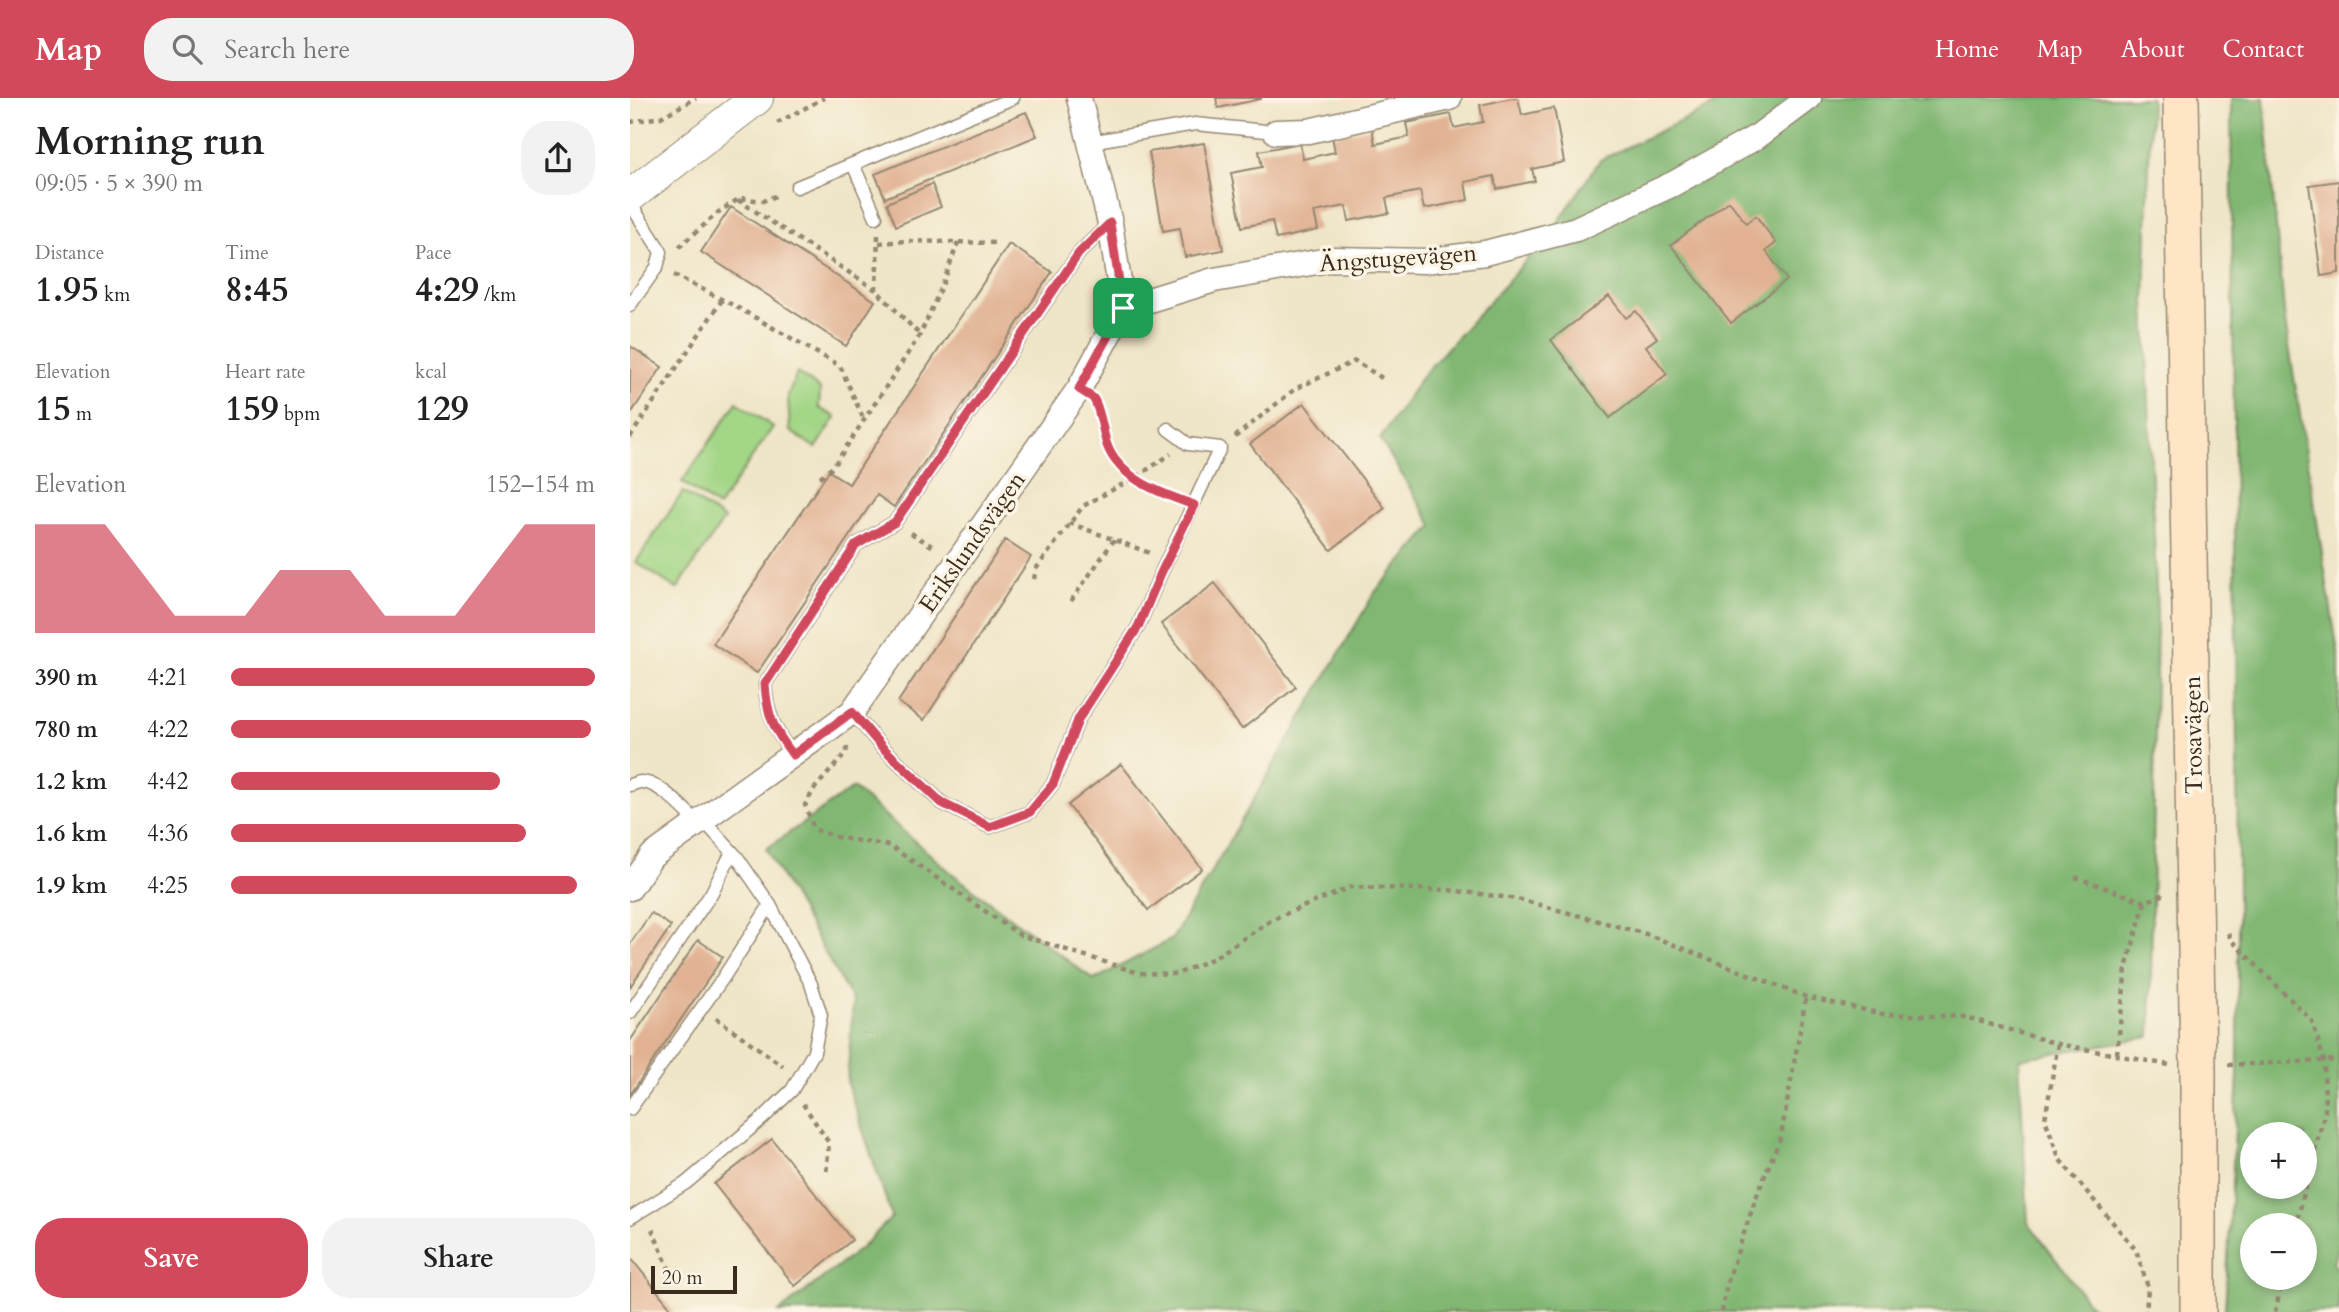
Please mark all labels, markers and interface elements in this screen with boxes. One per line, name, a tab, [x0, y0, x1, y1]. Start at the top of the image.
search box	[144, 18, 634, 81]
text: Map	[35, 27, 102, 72]
icon: search	[168, 30, 206, 68]
text: Search here	[224, 32, 350, 67]
text: Home	[1935, 33, 1999, 66]
text: Map	[2037, 33, 2083, 66]
text: About	[2121, 33, 2185, 66]
text: Contact	[2223, 33, 2304, 66]
text: Morning run	[35, 116, 265, 168]
button: share	[521, 121, 595, 195]
text: 09:05 · 5 × 390 m	[35, 168, 203, 199]
street label: Ängstugevägen	[1318, 237, 1478, 280]
text: Distance	[35, 240, 104, 266]
text: Time	[225, 240, 269, 266]
text: Pace	[415, 240, 452, 266]
text: 1.95	[35, 266, 99, 314]
text: 8:45	[225, 266, 289, 314]
text: 4:29	[415, 266, 479, 314]
pin	[1093, 278, 1153, 338]
text: km	[99, 282, 130, 308]
text: /km	[479, 282, 516, 308]
icon: arrive	[1104, 289, 1142, 327]
text: Elevation	[35, 359, 110, 385]
text: Heart rate	[225, 359, 306, 385]
text: kcal	[415, 359, 447, 385]
text: 15	[35, 385, 71, 433]
text: 159	[225, 385, 279, 433]
text: 129	[415, 385, 469, 433]
text: m	[71, 401, 92, 427]
text: bpm	[279, 401, 320, 427]
street label: Erikslundsvägen	[911, 465, 1034, 620]
text: Elevation	[35, 469, 126, 500]
text: 152–154 m	[486, 469, 595, 500]
text: 390 m	[35, 662, 98, 693]
text: 4:21	[147, 662, 188, 693]
street label: Trosavägen	[2176, 675, 2211, 794]
text: 780 m	[35, 714, 98, 745]
text: 4:22	[147, 714, 188, 745]
text: 1.2 km	[35, 766, 107, 797]
text: 4:42	[147, 766, 188, 797]
text: 1.6 km	[35, 818, 107, 849]
text: 4:36	[147, 818, 188, 849]
text: 1.9 km	[35, 870, 107, 901]
text: 4:25	[147, 870, 188, 901]
map controls	[2240, 1122, 2317, 1290]
button: +	[2240, 1122, 2317, 1199]
button: −	[2240, 1213, 2317, 1290]
button: Save	[35, 1218, 308, 1298]
button: Share	[322, 1218, 595, 1298]
scale bar	[651, 1263, 737, 1295]
text: 20 m	[662, 1265, 703, 1291]

